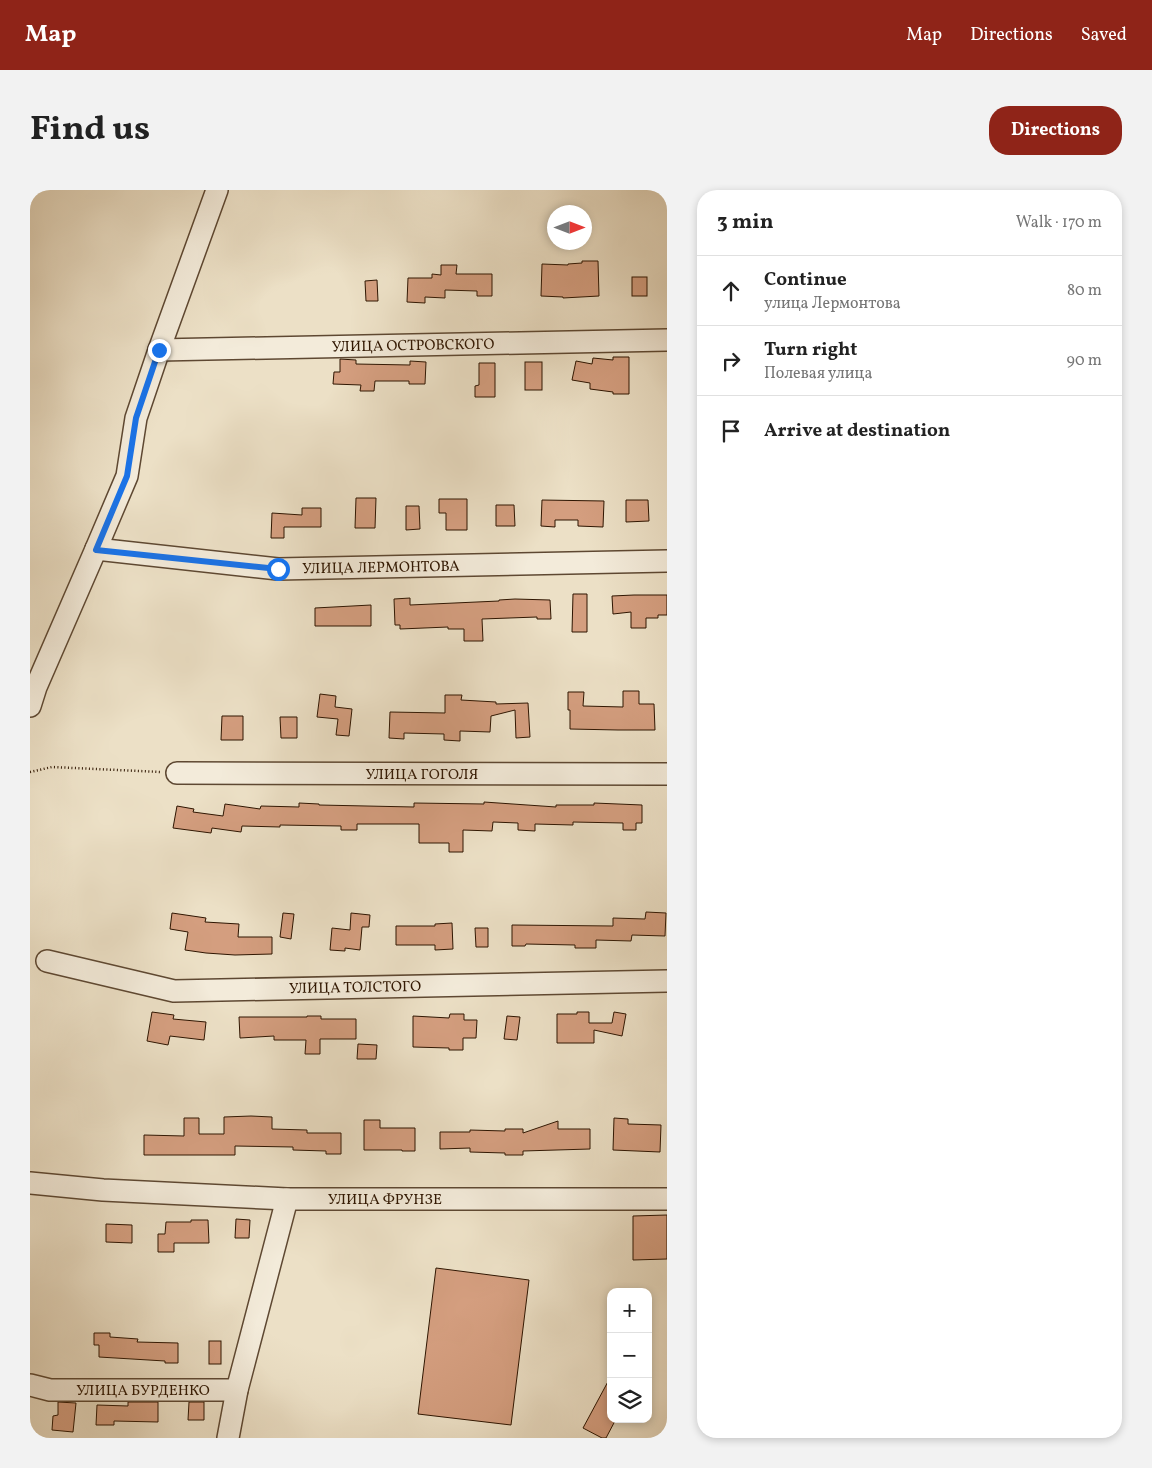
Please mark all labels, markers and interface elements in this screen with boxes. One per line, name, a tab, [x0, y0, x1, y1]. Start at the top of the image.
text: Map	[25, 18, 76, 52]
text: Map	[906, 23, 942, 48]
text: Directions	[970, 23, 1053, 48]
text: Saved	[1081, 23, 1127, 48]
text: Find us	[30, 106, 150, 154]
button: Directions	[989, 106, 1122, 155]
north arrow	[547, 205, 592, 250]
text: 3 min	[717, 208, 773, 237]
text: Walk · 170 m	[1016, 212, 1102, 234]
text: Continue	[764, 267, 847, 293]
icon: ahead	[717, 277, 745, 305]
text: 80 m	[1067, 280, 1102, 302]
text: улица Лермонтова	[764, 293, 901, 315]
street label: УЛИЦА ОСТРОВСКОГО	[331, 335, 495, 358]
text: Turn right	[764, 337, 857, 363]
route end	[148, 339, 171, 362]
icon: right	[717, 347, 745, 375]
text: 90 m	[1066, 350, 1102, 372]
text: Полевая улица	[764, 363, 872, 385]
icon: arrive	[717, 417, 745, 445]
text: Arrive at destination	[764, 418, 950, 444]
street label: УЛИЦА ЛЕРМОНТОВА	[302, 557, 460, 580]
route start	[267, 558, 290, 581]
street label: УЛИЦА ГОГОЛЯ	[366, 765, 478, 786]
street label: УЛИЦА ТОЛСТОГО	[289, 977, 421, 1000]
street label: УЛИЦА ФРУНЗЕ	[328, 1190, 442, 1211]
map controls	[607, 1288, 652, 1423]
button: +	[607, 1288, 652, 1333]
button: −	[607, 1333, 652, 1378]
button: layers	[607, 1378, 652, 1423]
street label: УЛИЦА БУРДЕНКО	[76, 1381, 210, 1402]

